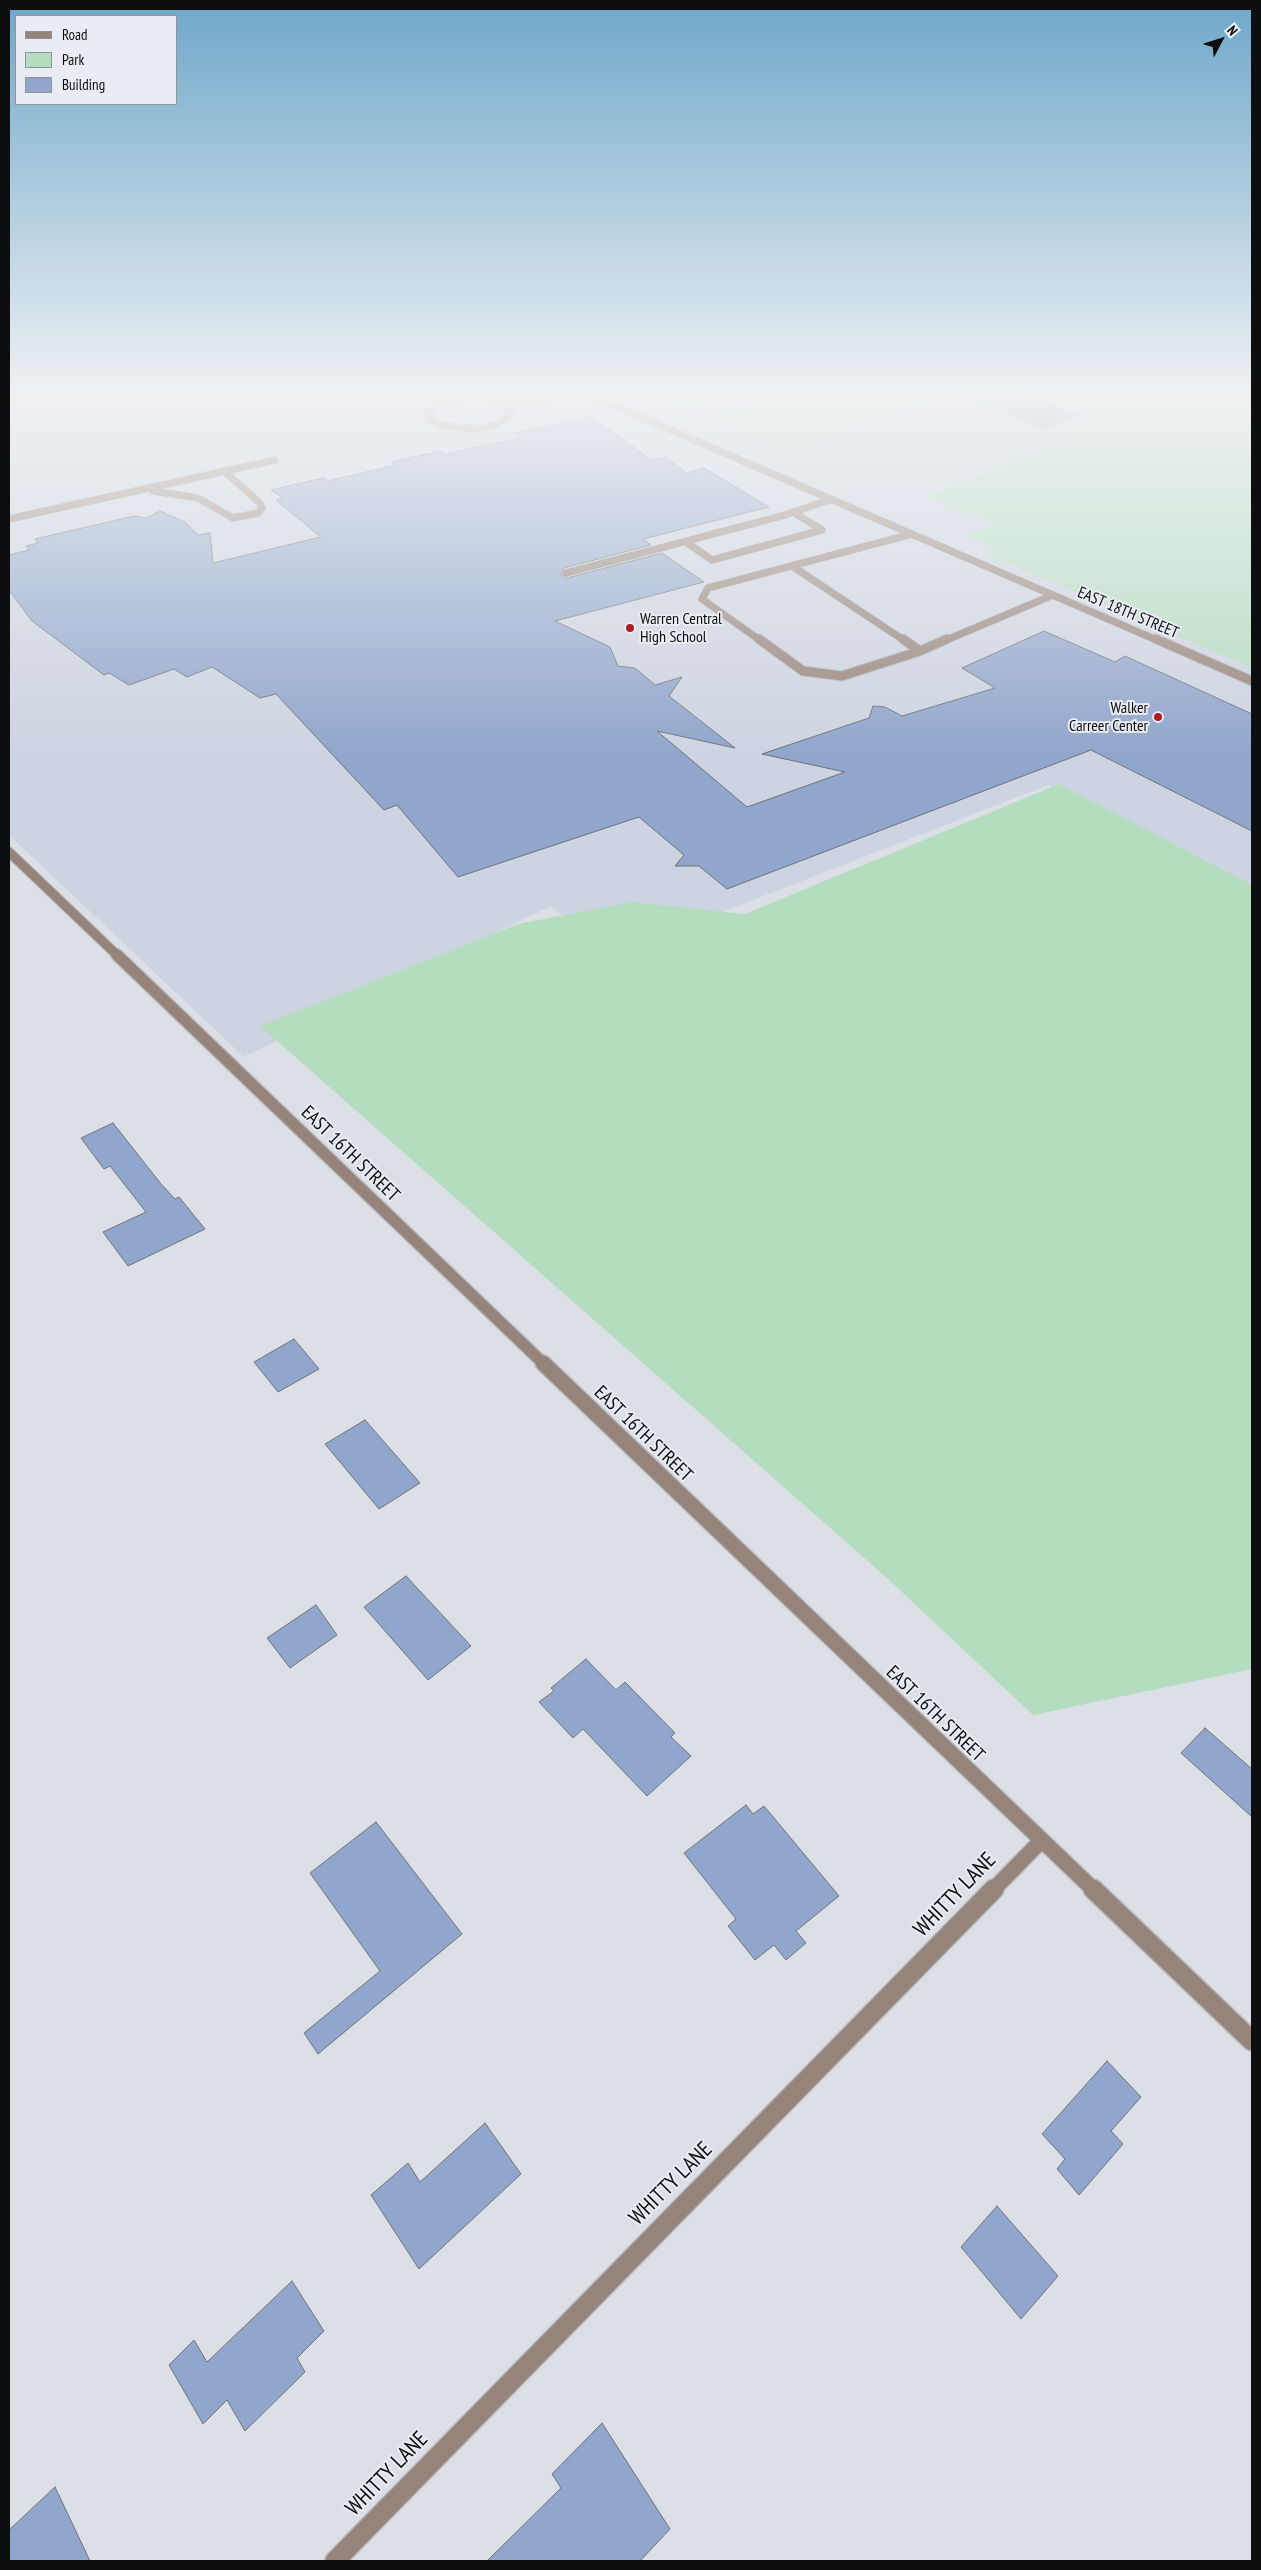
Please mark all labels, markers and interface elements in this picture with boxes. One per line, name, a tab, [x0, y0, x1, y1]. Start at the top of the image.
legend	[15, 15, 178, 105]
north arrow	[1196, 15, 1246, 65]
text: N	[1223, 22, 1242, 39]
text: Road	[62, 25, 88, 44]
text: Park	[62, 50, 84, 69]
text: Building	[62, 75, 105, 94]
street label: EAST 18TH STREET	[1075, 583, 1181, 643]
place label: Warren Central High School	[640, 609, 722, 647]
marker: Warren Central High School	[624, 622, 636, 634]
place label: Walker Carreer Center	[1069, 698, 1148, 736]
marker: Walker Carreer Center	[1152, 711, 1164, 723]
street label: EAST 16TH STREET	[296, 1101, 404, 1207]
street label: EAST 16TH STREET	[589, 1381, 697, 1487]
street label: EAST 16TH STREET	[881, 1661, 989, 1767]
street label: WHITTY LANE	[908, 1847, 1002, 1943]
street label: WHITTY LANE	[624, 2137, 718, 2231]
street label: WHITTY LANE	[340, 2426, 434, 2522]

